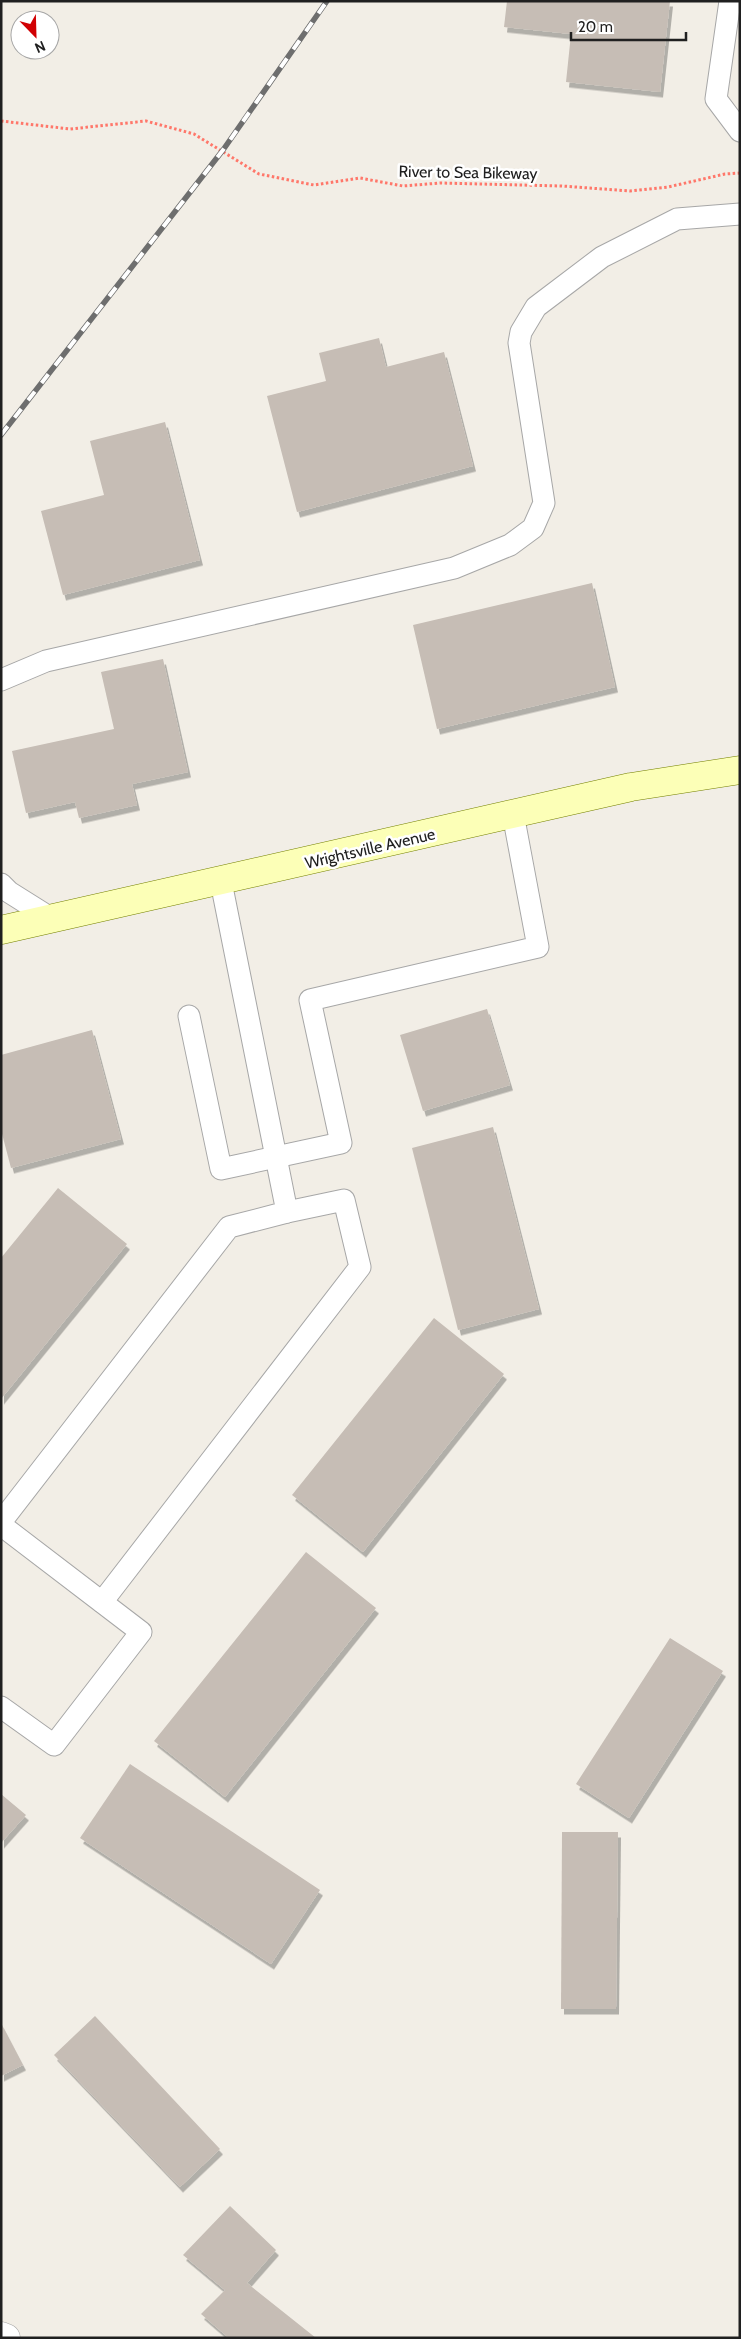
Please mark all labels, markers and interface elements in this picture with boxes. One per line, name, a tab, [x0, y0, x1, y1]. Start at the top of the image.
north arrow	[10, 10, 60, 60]
scale bar	[571, 10, 686, 42]
text: 20 m	[578, 18, 613, 36]
text: N	[32, 37, 48, 57]
street label: River to Sea Bikeway	[398, 162, 538, 183]
street label: Wrightsville Avenue	[303, 824, 437, 873]

